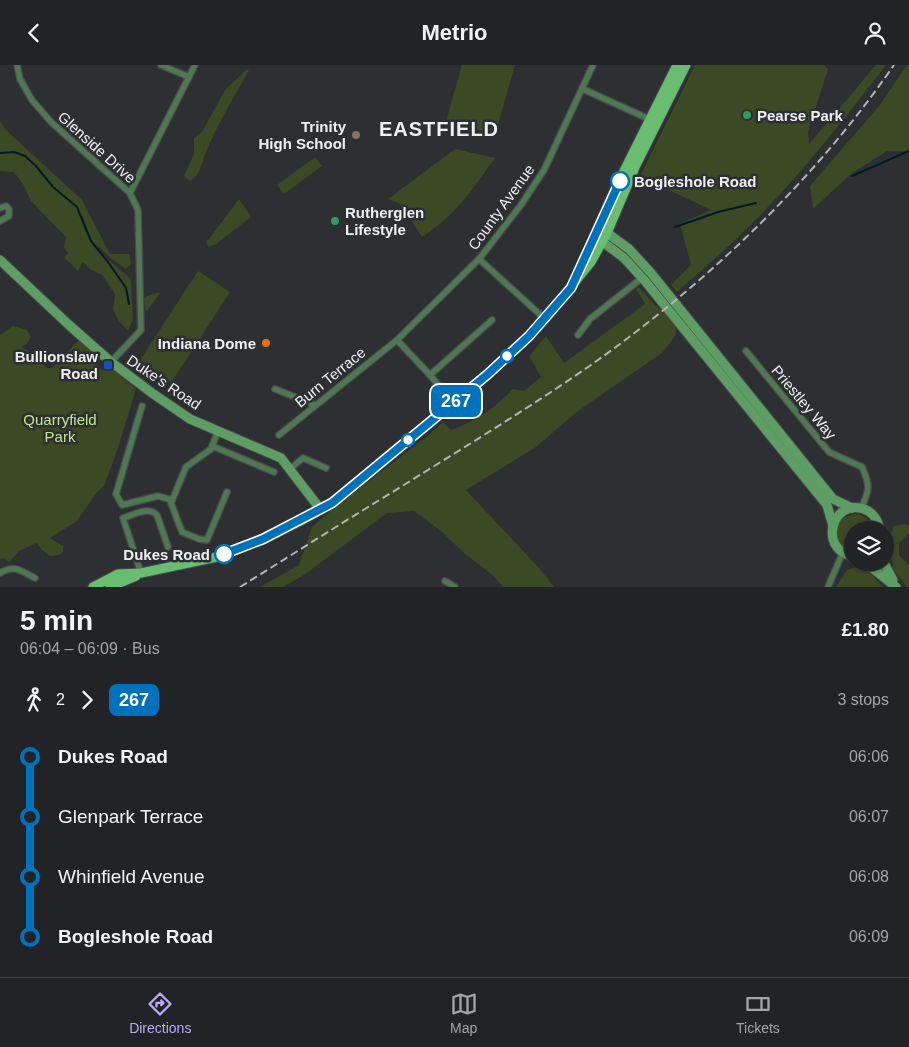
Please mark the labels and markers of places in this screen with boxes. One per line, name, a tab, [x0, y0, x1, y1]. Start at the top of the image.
place label: Pearse Park	[757, 107, 844, 124]
marker: Pearse Park	[741, 109, 753, 121]
place label: Trinity High School	[259, 118, 347, 152]
marker: Trinity High School	[350, 129, 362, 141]
marker: Bogleshole Road	[610, 171, 630, 191]
place label: Bogleshole Road	[634, 173, 757, 190]
place label: Rutherglen Lifestyle	[345, 204, 424, 238]
marker: Rutherglen Lifestyle	[329, 215, 341, 227]
place label: Indiana Dome	[158, 335, 256, 352]
marker: Indiana Dome	[260, 337, 272, 349]
place label: Bullionslaw Road	[15, 348, 98, 382]
unlabelled marker	[500, 349, 514, 363]
marker: Bullionslaw Road	[102, 359, 114, 371]
unlabelled marker	[401, 433, 415, 447]
marker: Dukes Road	[214, 544, 234, 564]
place label: Dukes Road	[123, 546, 210, 563]

